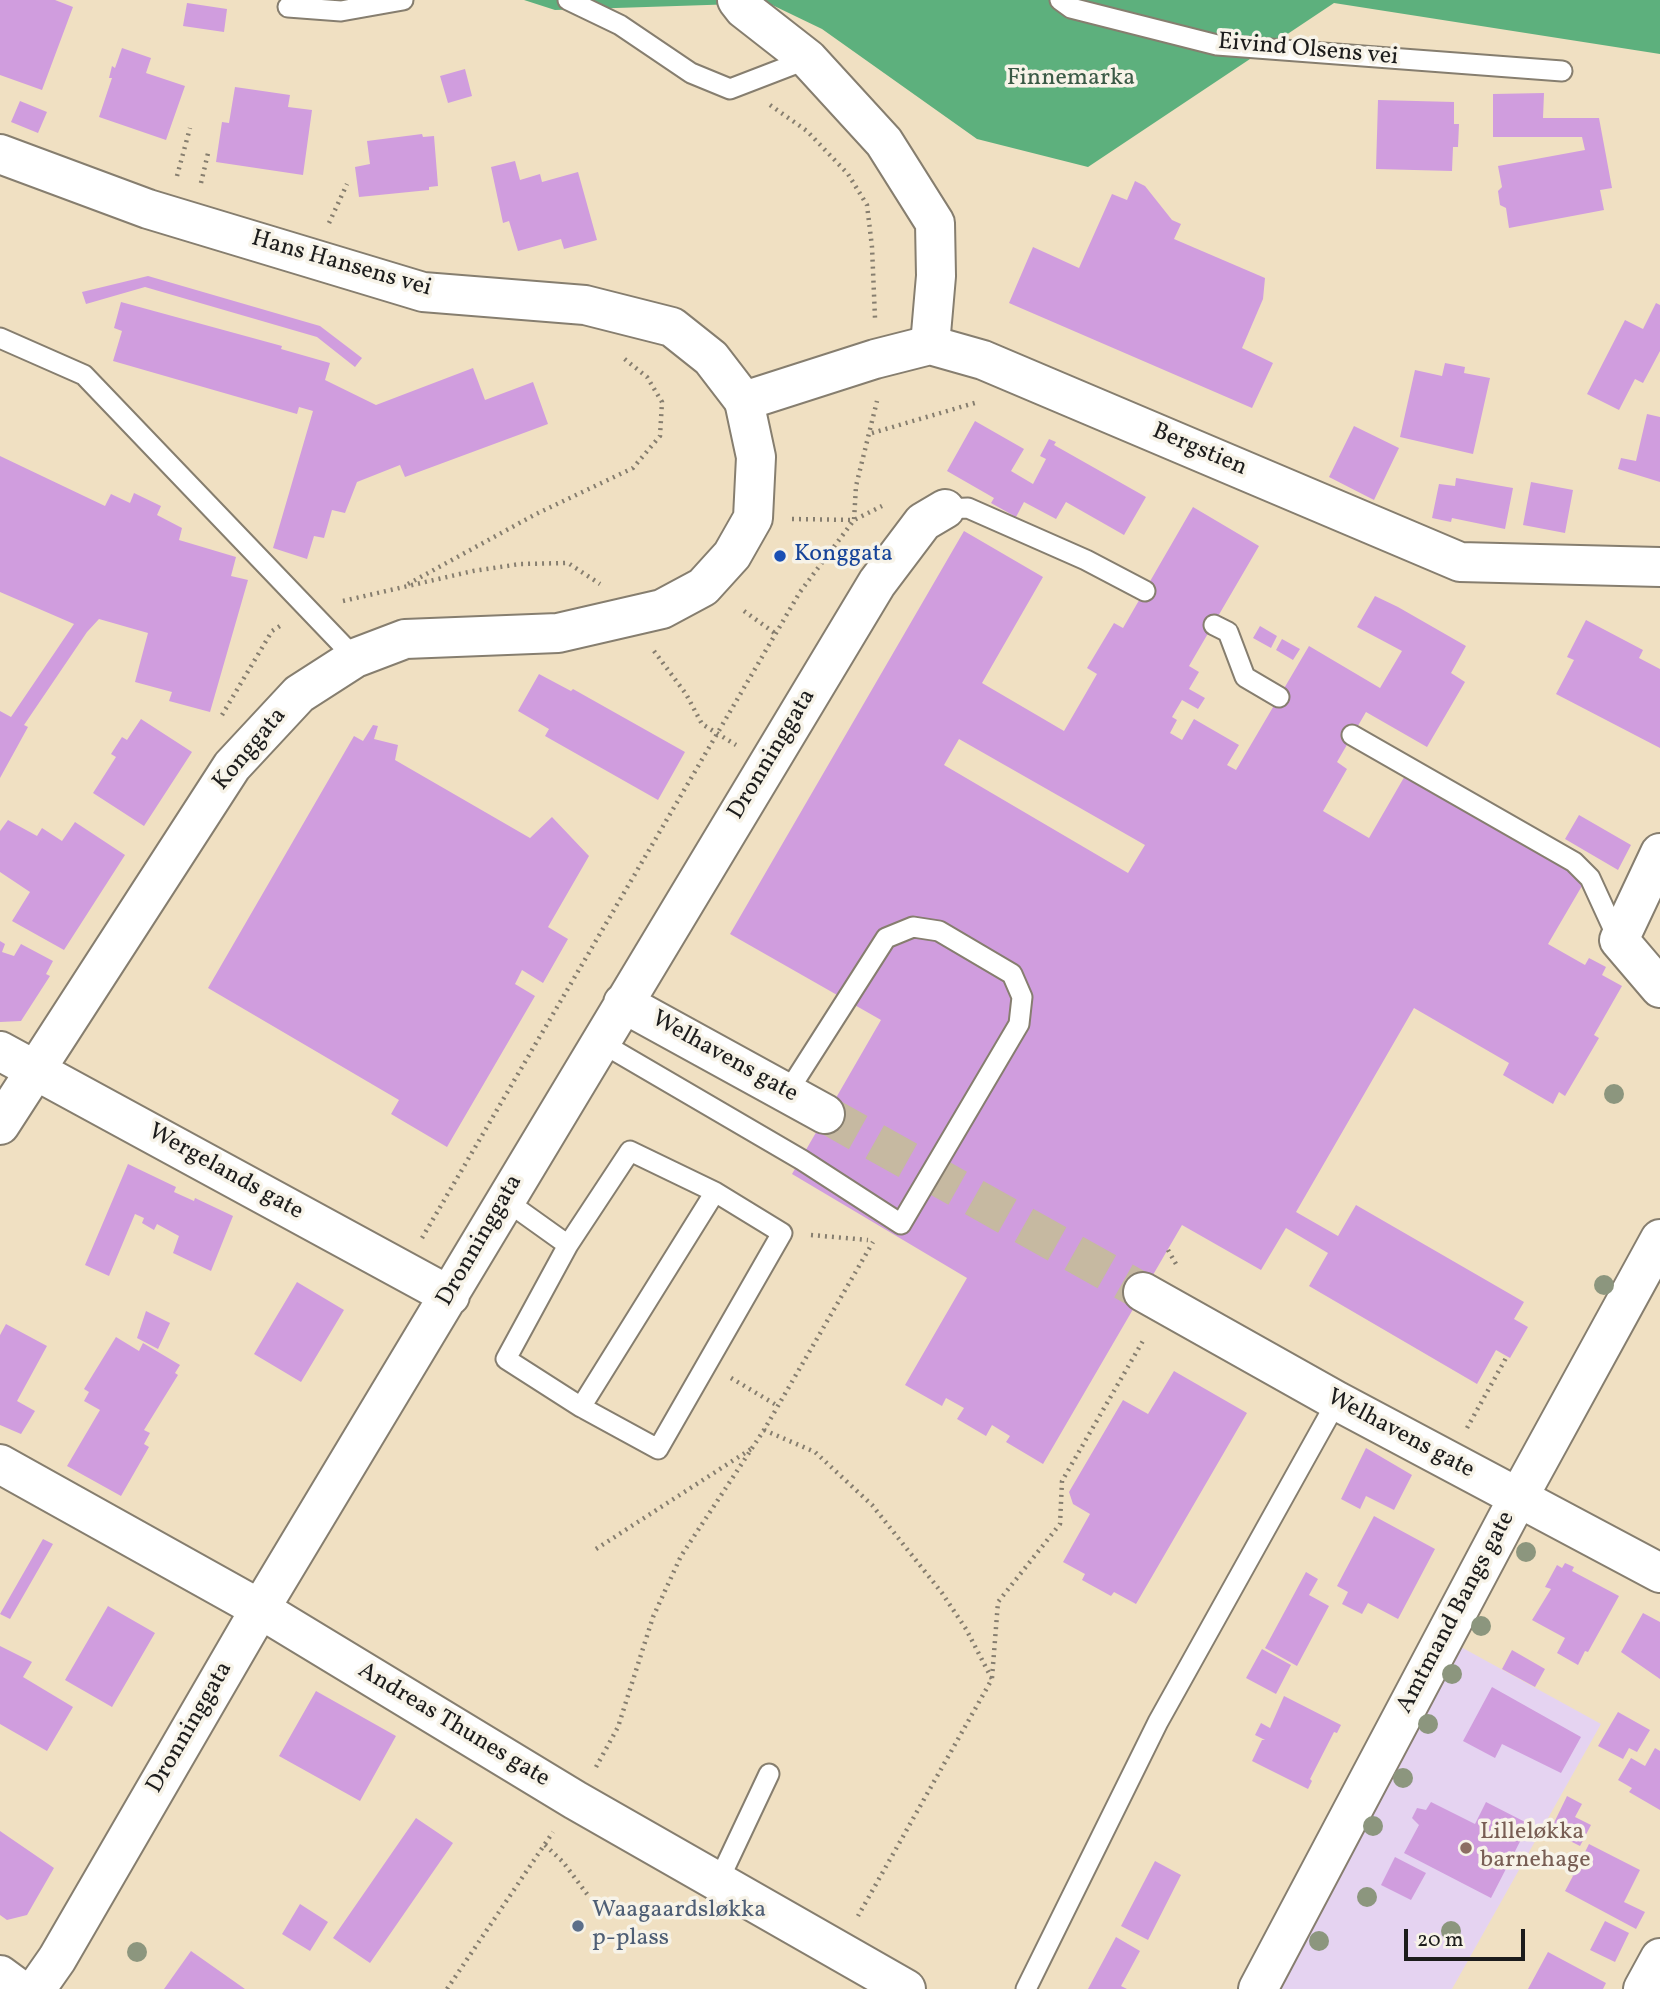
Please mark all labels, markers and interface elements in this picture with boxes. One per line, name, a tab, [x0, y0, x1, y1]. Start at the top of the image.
street label: Eivind Olsens vei	[1217, 29, 1399, 73]
park label: Finnemarka	[1007, 66, 1135, 94]
street label: Hans Hansens vei	[248, 226, 434, 304]
street label: Bergstien	[1147, 418, 1251, 484]
place label: Konggata	[794, 542, 893, 570]
marker: Konggata	[772, 548, 788, 564]
street label: Dronninggata	[723, 685, 823, 825]
street label: Konggata	[208, 703, 294, 797]
street label: Welhavens gate	[646, 1006, 802, 1110]
street label: Wergelands gate	[142, 1119, 308, 1227]
street label: Dronninggata	[432, 1170, 530, 1312]
street label: Welhavens gate	[1321, 1384, 1479, 1486]
street label: Amtmand Bangs gate	[1392, 1507, 1522, 1719]
street label: Dronninggata	[142, 1657, 240, 1799]
street label: Andreas Thunes gate	[352, 1657, 554, 1795]
place label: Lilleløkka barnehage	[1480, 1820, 1591, 1876]
marker: Lilleløkka barnehage	[1458, 1840, 1474, 1856]
place label: Waagaardsløkka p-plass	[592, 1898, 766, 1954]
scale bar	[1408, 1916, 1529, 1960]
marker: Waagaardsløkka p-plass	[570, 1918, 586, 1934]
text: 20 m	[1417, 1926, 1463, 1955]

